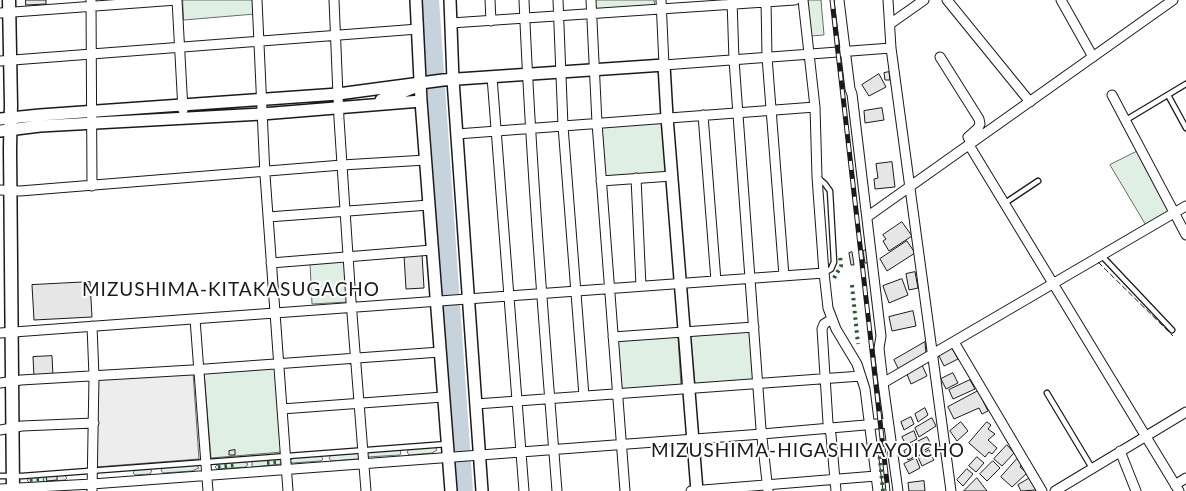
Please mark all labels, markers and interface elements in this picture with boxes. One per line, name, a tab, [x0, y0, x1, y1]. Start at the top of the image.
district label: MIZUSHIMA-KITAKASUGACHO	[79, 279, 383, 301]
district label: MIZUSHIMA-HIGASHIYAYOICHO	[648, 440, 968, 462]

